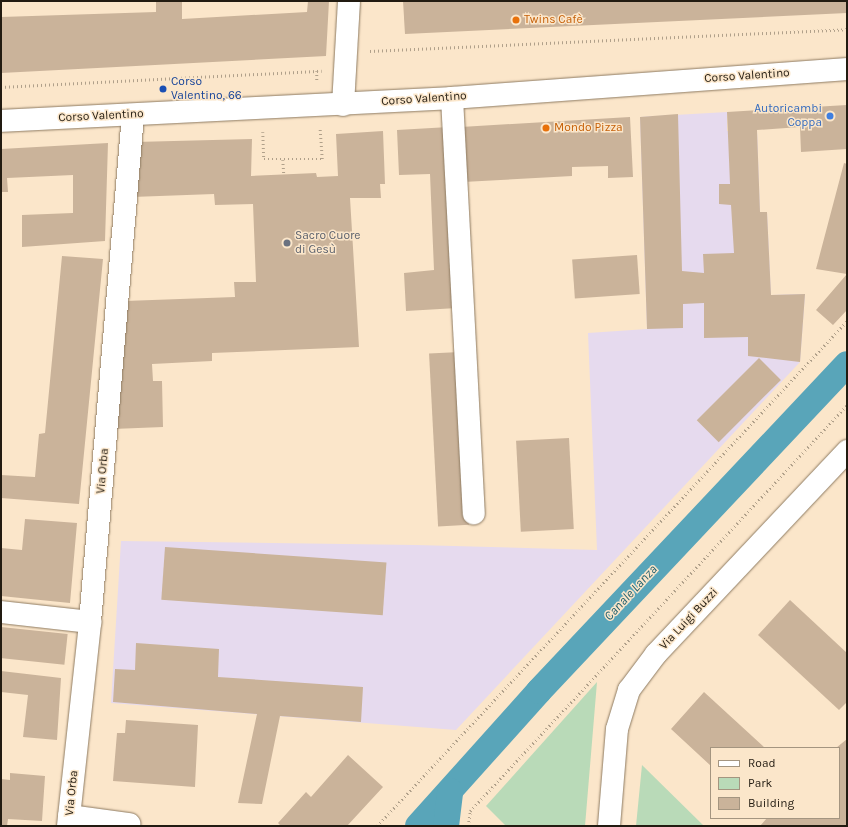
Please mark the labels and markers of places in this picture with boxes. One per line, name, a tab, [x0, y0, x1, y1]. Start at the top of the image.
place label: Twins Cafè	[524, 13, 583, 27]
marker: Twins Cafè	[511, 15, 521, 25]
place label: Corso Valentino, 66	[171, 75, 242, 103]
marker: Corso Valentino, 66	[158, 84, 168, 94]
place label: Autoricambi Coppa	[754, 102, 822, 130]
marker: Autoricambi Coppa	[825, 111, 835, 121]
place label: Mondo Pizza	[554, 121, 623, 135]
marker: Mondo Pizza	[541, 123, 551, 133]
place label: Sacro Cuore di Gesù	[295, 229, 360, 257]
marker: Sacro Cuore di Gesù	[282, 238, 292, 248]

